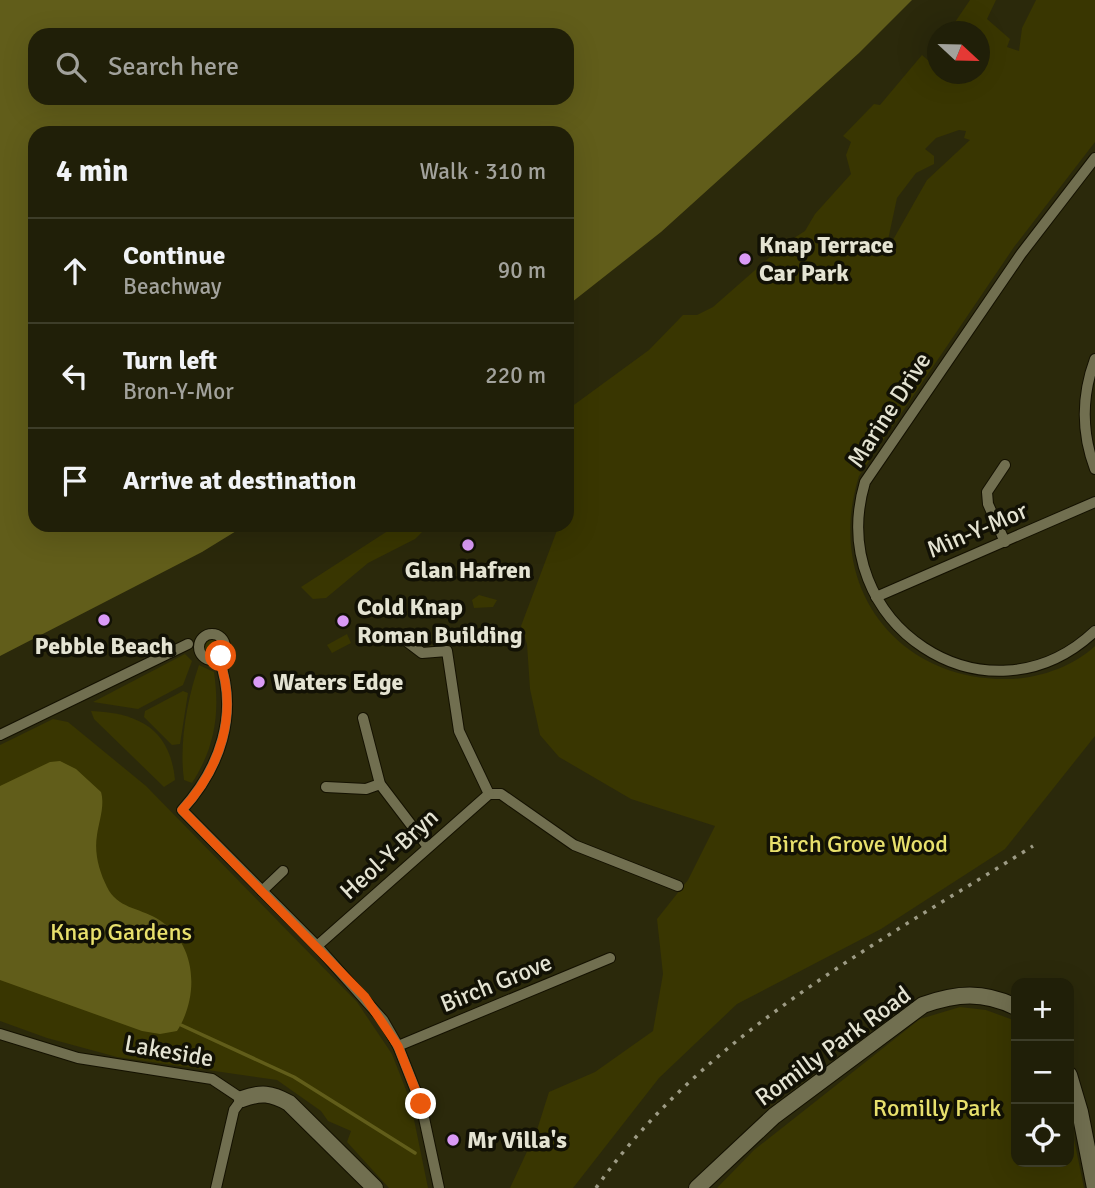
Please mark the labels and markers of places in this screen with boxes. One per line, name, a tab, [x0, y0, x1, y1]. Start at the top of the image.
place label: Knap Terrace Car Park	[759, 230, 894, 288]
marker: Knap Terrace Car Park	[737, 251, 753, 267]
marker: Glan Hafren	[460, 537, 476, 553]
place label: Glan Hafren	[405, 555, 531, 585]
place label: Cold Knap Roman Building	[357, 592, 523, 650]
marker: Pebble Beach	[96, 612, 112, 628]
marker: Cold Knap Roman Building	[335, 613, 351, 629]
place label: Pebble Beach	[35, 631, 173, 661]
place label: Waters Edge	[273, 667, 404, 697]
marker: Waters Edge	[251, 674, 267, 690]
place label: Mr Villa's	[467, 1125, 567, 1155]
marker: Mr Villa's	[445, 1132, 461, 1148]

